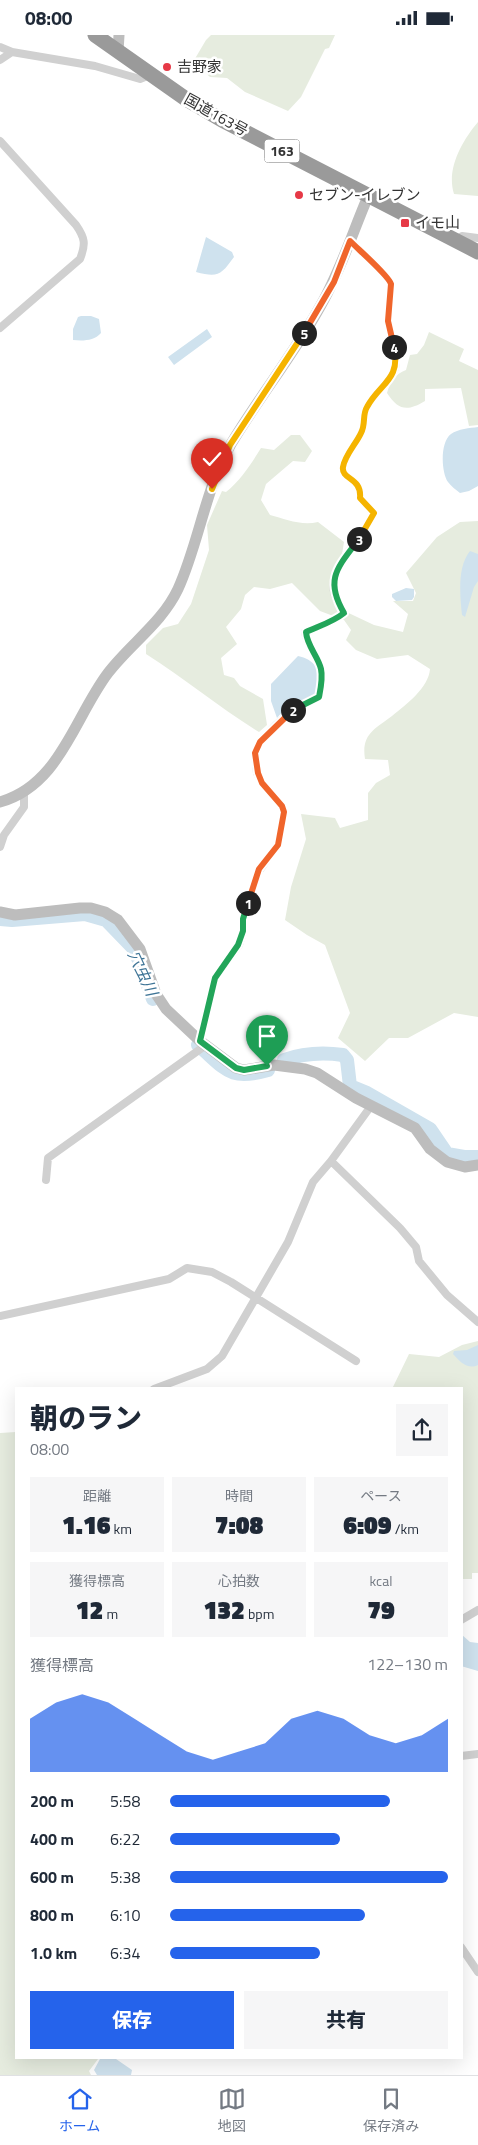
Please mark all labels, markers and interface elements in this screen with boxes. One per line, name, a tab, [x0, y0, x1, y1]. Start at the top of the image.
text: 08:00	[25, 3, 72, 32]
place label: 吉野家	[177, 55, 222, 78]
marker: 吉野家	[161, 61, 173, 73]
street label: 国道163号	[180, 87, 253, 142]
road number: 163	[264, 139, 300, 163]
place label: セブン-イレブン	[309, 183, 421, 206]
marker: セブン-イレブン	[293, 189, 305, 201]
place label: イモ山	[415, 211, 460, 234]
marker: イモ山	[399, 217, 411, 229]
pin: 5	[292, 321, 316, 345]
text: 5	[301, 323, 308, 344]
pin: 4	[382, 335, 406, 359]
text: 4	[391, 337, 398, 358]
pin	[191, 438, 233, 489]
icon: check	[198, 445, 226, 473]
pin: 3	[346, 527, 372, 551]
text: 3	[356, 529, 363, 550]
pin: 2	[280, 697, 306, 723]
text: 2	[290, 700, 297, 721]
pin: 1	[236, 891, 260, 915]
text: 1	[245, 893, 252, 914]
water label: 穴虫川	[122, 946, 165, 1002]
pin	[246, 1015, 288, 1066]
icon: arrive	[253, 1022, 281, 1050]
text: 朝のラン	[30, 1396, 142, 1439]
button: share	[396, 1404, 448, 1456]
text: 08:00	[30, 1437, 69, 1461]
text: 距離	[83, 1485, 111, 1506]
text: 時間	[225, 1485, 253, 1506]
text: ペース	[360, 1485, 402, 1506]
text: 1.16	[62, 1506, 110, 1544]
text: 7:08	[215, 1506, 263, 1544]
text: 6:09	[343, 1506, 392, 1544]
text: km	[110, 1518, 132, 1539]
text: /km	[392, 1518, 419, 1539]
text: 獲得標高	[69, 1570, 125, 1591]
text: 心拍数	[218, 1570, 260, 1591]
text: kcal	[370, 1570, 392, 1591]
text: 12	[76, 1591, 103, 1629]
text: 132	[204, 1591, 245, 1629]
text: 79	[367, 1591, 395, 1629]
text: m	[103, 1603, 118, 1624]
text: bpm	[245, 1603, 274, 1624]
text: 122–130 m	[367, 1652, 448, 1676]
text: 獲得標高	[30, 1653, 94, 1677]
text: 200 m	[30, 1789, 74, 1813]
text: 5:58	[110, 1789, 140, 1813]
text: 400 m	[30, 1827, 74, 1851]
text: 6:22	[110, 1827, 140, 1851]
text: 600 m	[30, 1865, 74, 1889]
text: 5:38	[110, 1865, 140, 1889]
text: 800 m	[30, 1903, 74, 1927]
text: 6:10	[110, 1903, 140, 1927]
text: 1.0 km	[30, 1941, 77, 1965]
text: 6:34	[110, 1941, 140, 1965]
button: 保存	[30, 1991, 234, 2049]
button: 共有	[244, 1991, 448, 2049]
tab: ホーム	[59, 2085, 100, 2136]
tab: 地図	[218, 2085, 246, 2136]
tab: 保存済み	[363, 2085, 419, 2136]

